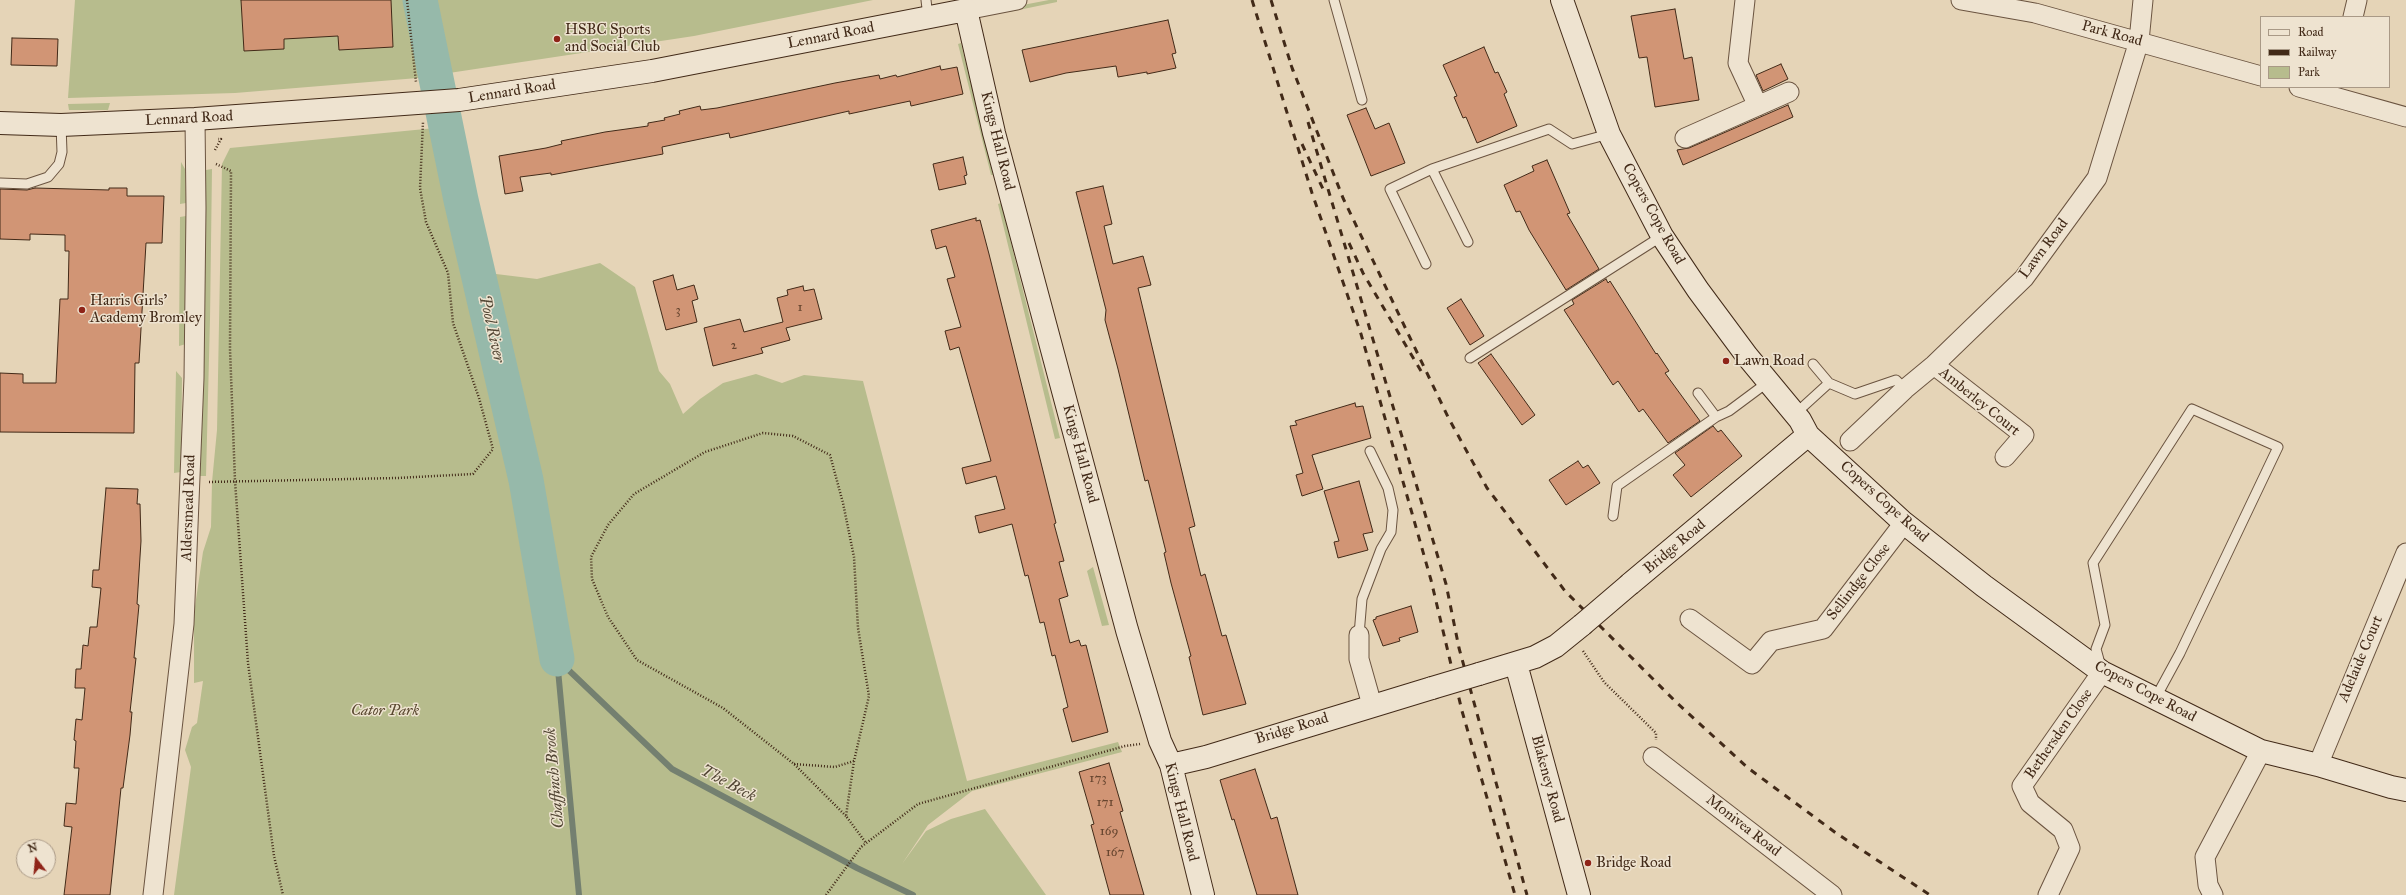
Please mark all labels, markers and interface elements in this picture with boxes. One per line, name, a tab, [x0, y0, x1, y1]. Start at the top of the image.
legend	[2260, 16, 2390, 88]
street label: Park Road	[2080, 17, 2144, 51]
street label: Lennard Road	[786, 19, 876, 53]
place label: HSBC Sports and Social Club	[565, 21, 660, 56]
text: Road	[2298, 25, 2324, 39]
marker: HSBC Sports and Social Club	[552, 34, 562, 44]
text: Railway	[2298, 45, 2336, 59]
text: Park	[2298, 65, 2320, 79]
street label: Lennard Road	[467, 76, 557, 108]
street label: Kings Hall Road	[976, 90, 1018, 192]
street label: Lennard Road	[145, 108, 233, 130]
street label: Copers Cope Road	[1618, 160, 1688, 268]
street label: Lawn Road	[2016, 215, 2072, 283]
place label: Harris Girls' Academy Bromley	[90, 292, 202, 327]
water label: Pool River	[474, 293, 508, 365]
house number: 1	[797, 300, 803, 316]
house number: 3	[675, 303, 681, 319]
marker: Harris Girls' Academy Bromley	[77, 305, 87, 315]
house number: 2	[731, 338, 737, 354]
place label: Lawn Road	[1734, 352, 1804, 370]
marker: Lawn Road	[1721, 356, 1731, 366]
street label: Amberley Court	[1935, 364, 2023, 440]
street label: Kings Hall Road	[1058, 403, 1102, 505]
street label: Aldersmead Road	[178, 454, 200, 562]
street label: Copers Cope Road	[1836, 458, 1932, 546]
street label: Bridge Road	[1640, 516, 1710, 578]
street label: Sellindge Close	[1823, 540, 1895, 624]
street label: Adelaide Court	[2335, 613, 2387, 705]
street label: Copers Cope Road	[2091, 658, 2199, 726]
street label: Bethersden Close	[2021, 685, 2097, 783]
park label: Cator Park	[351, 702, 419, 720]
street label: Bridge Road	[1253, 709, 1331, 749]
water label: Chaffinch Brook	[541, 727, 569, 829]
street label: Blakeney Road	[1527, 733, 1567, 825]
street label: Kings Hall Road	[1160, 761, 1202, 863]
water label: The Beck	[697, 762, 759, 806]
house number: 173	[1089, 771, 1107, 787]
street label: Monivea Road	[1702, 791, 1784, 861]
house number: 171	[1096, 795, 1114, 811]
house number: 169	[1100, 824, 1118, 840]
north arrow	[16, 839, 56, 879]
text: N	[27, 840, 39, 855]
house number: 167	[1106, 845, 1124, 861]
place label: Bridge Road	[1596, 854, 1672, 872]
marker: Bridge Road	[1583, 858, 1593, 868]

